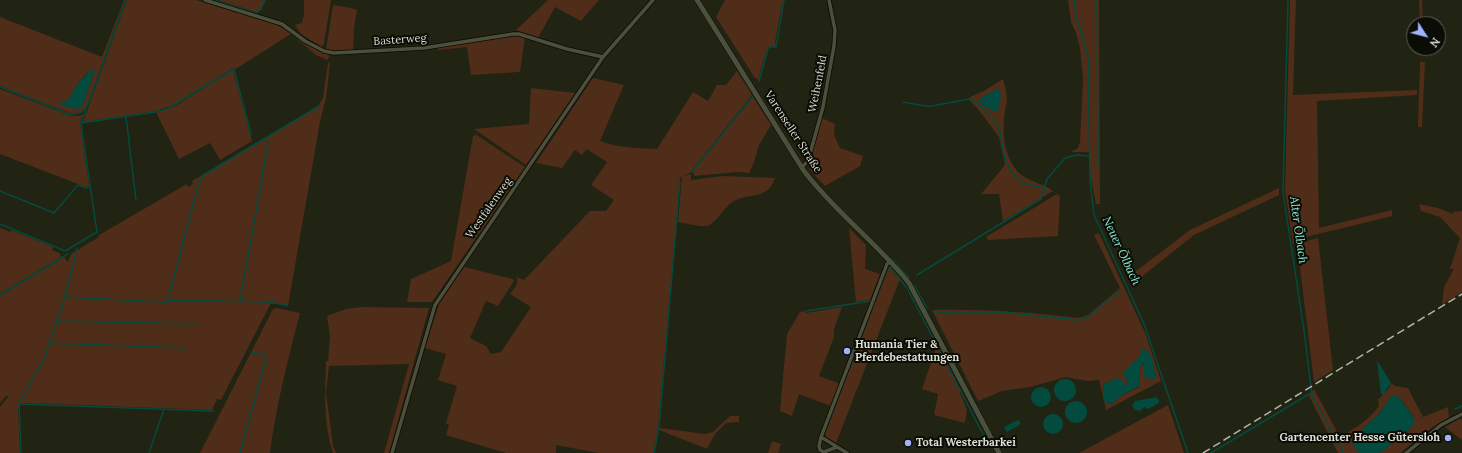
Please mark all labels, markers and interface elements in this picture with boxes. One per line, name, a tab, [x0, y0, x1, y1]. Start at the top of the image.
north arrow	[1406, 16, 1446, 56]
street label: Basterweg	[373, 32, 427, 48]
text: N	[1427, 35, 1443, 50]
street label: Weihenfeld	[806, 54, 830, 114]
street label: Varenseller Straße	[762, 89, 824, 175]
street label: Westfalenweg	[463, 175, 515, 241]
water label: Alter Ölbach	[1286, 196, 1310, 264]
water label: Neuer Ölbach	[1099, 214, 1143, 288]
place label: Humania Tier & Pferdebestattungen	[855, 338, 959, 364]
marker: Humania Tier & Pferdebestattungen	[842, 346, 852, 356]
place label: Gartencenter Hesse Gütersloh	[1279, 431, 1440, 445]
marker: Gartencenter Hesse Gütersloh	[1443, 433, 1453, 443]
place label: Total Westerbarkei	[916, 436, 1016, 450]
marker: Total Westerbarkei	[903, 438, 913, 448]

